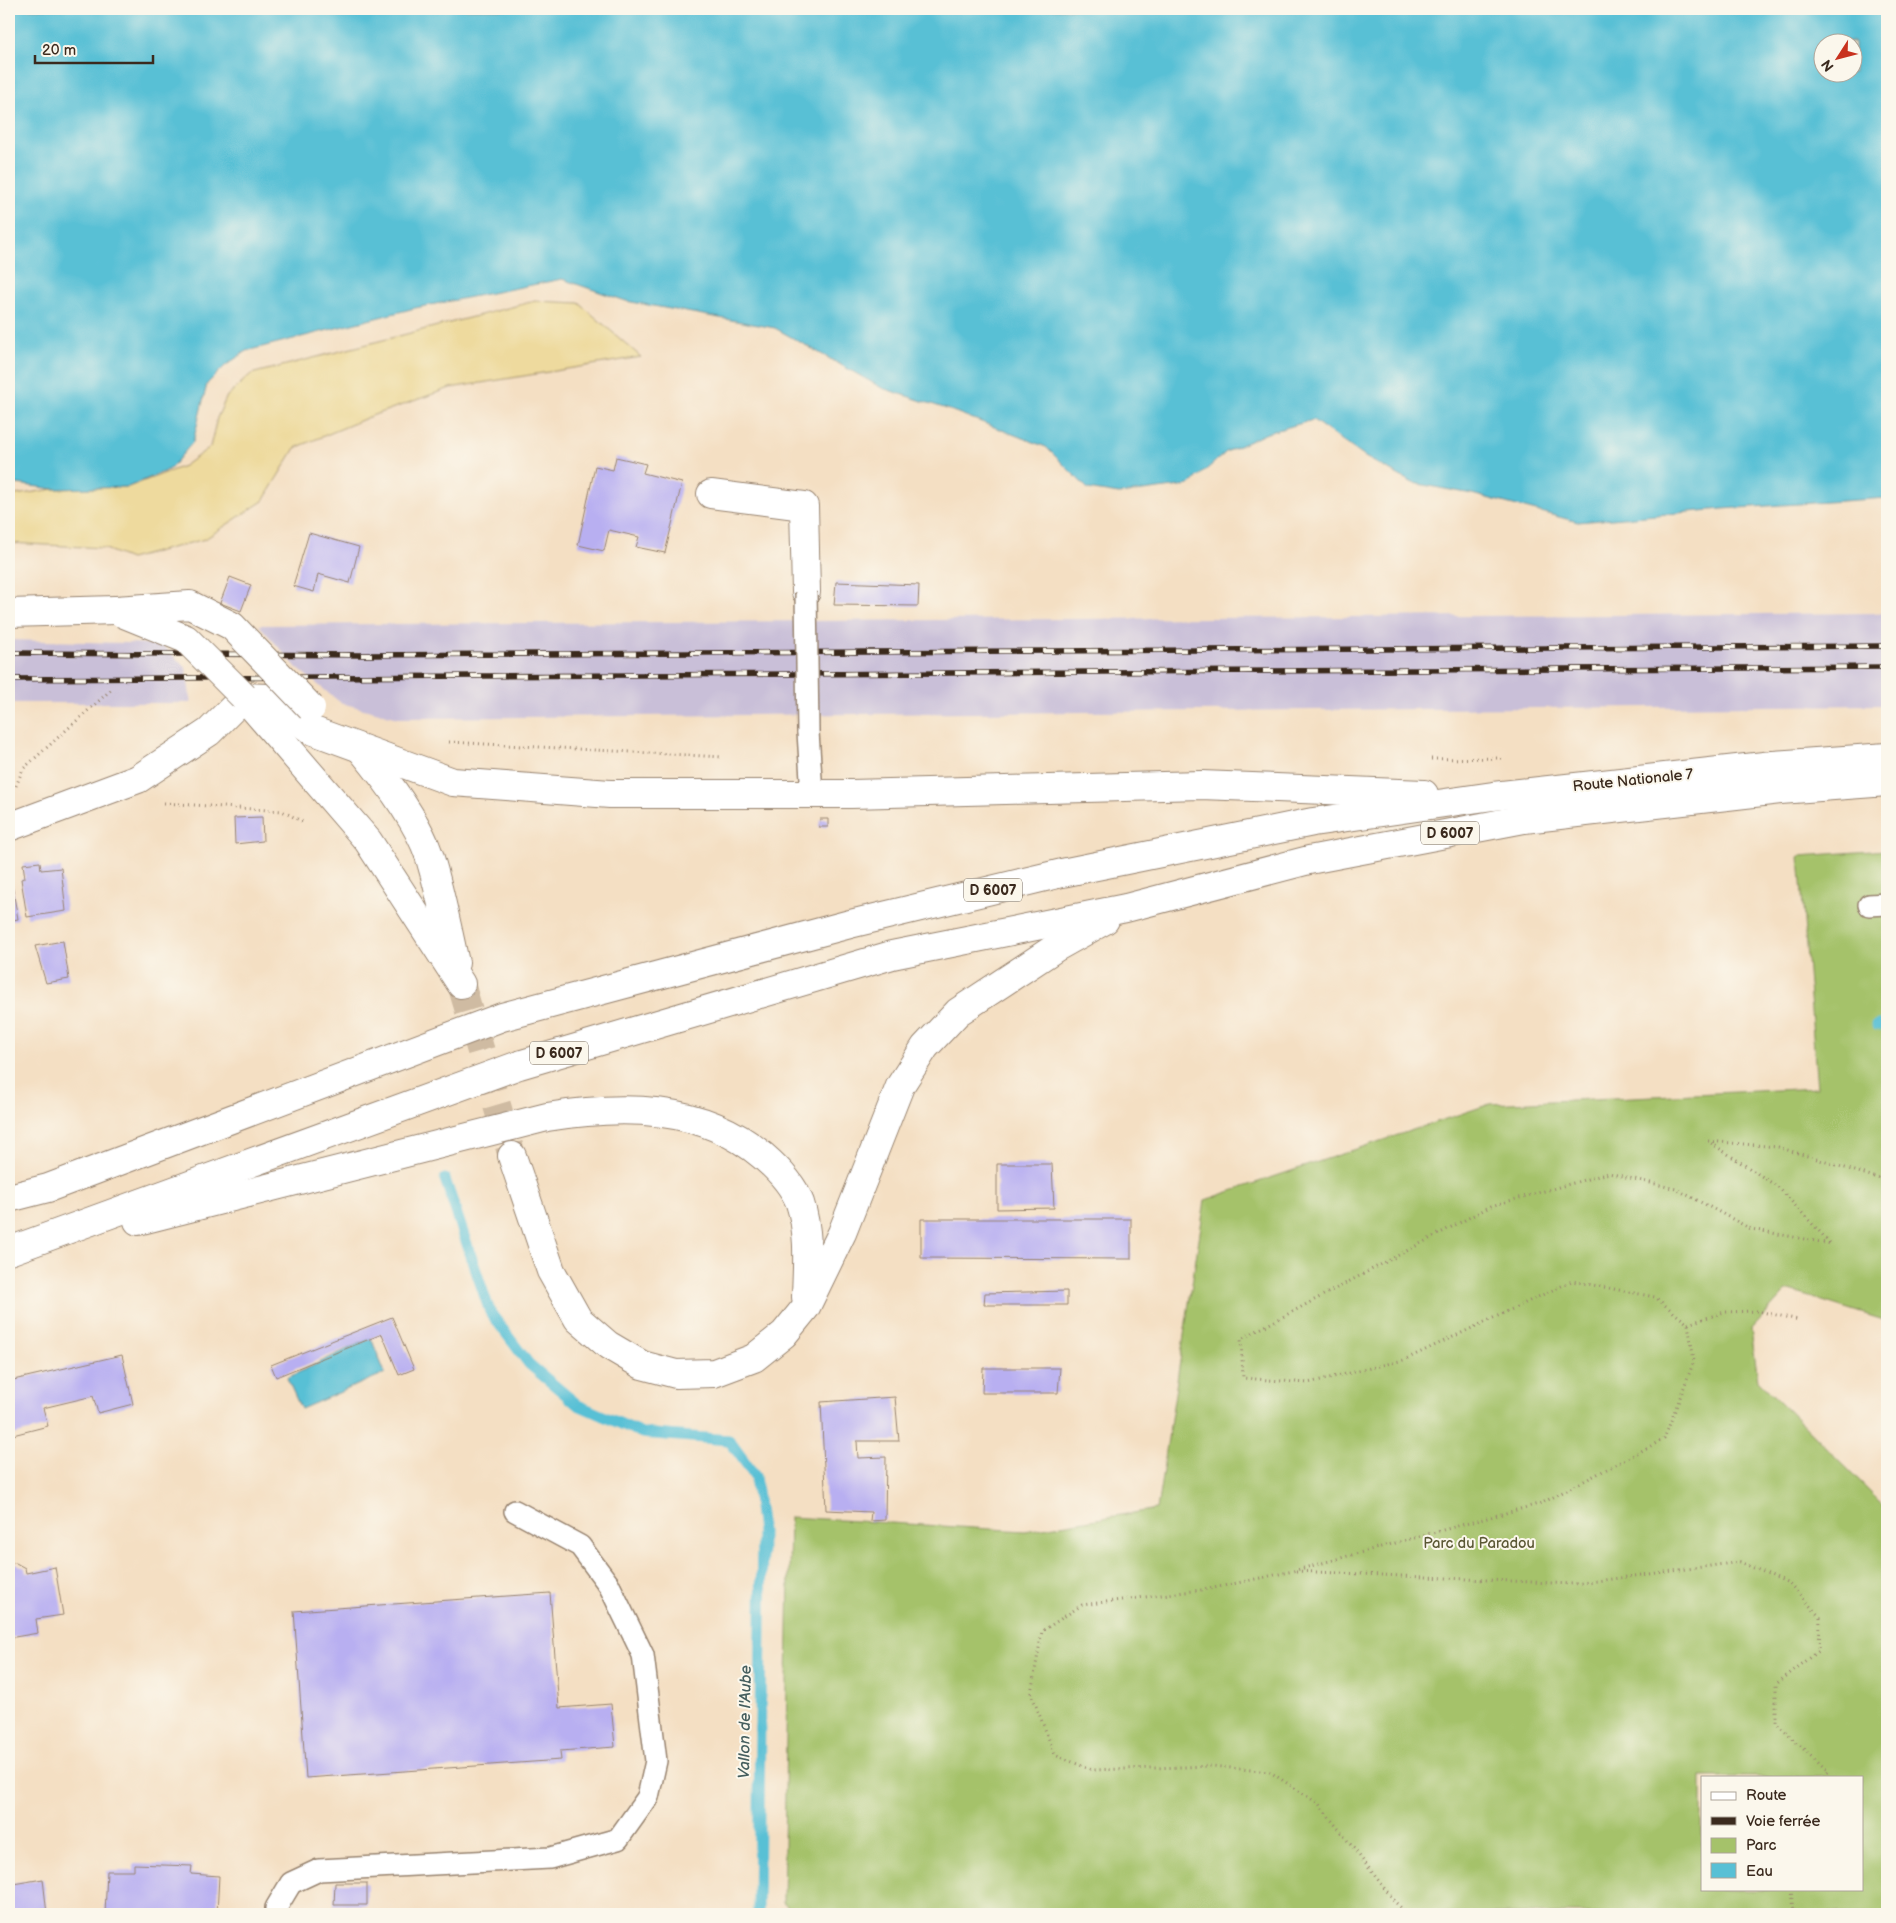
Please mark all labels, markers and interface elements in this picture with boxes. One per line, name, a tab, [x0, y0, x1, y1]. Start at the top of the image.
scale bar	[35, 32, 152, 64]
north arrow	[1814, 32, 1864, 82]
text: 20 m	[42, 41, 76, 60]
text: N	[1818, 56, 1838, 75]
street label: Route Nationale 7	[1572, 765, 1695, 796]
road number: D 6007	[1421, 821, 1479, 844]
road number: D 6007	[964, 878, 1022, 902]
road number: D 6007	[530, 1042, 588, 1064]
park label: Parc du Paradou	[1423, 1534, 1535, 1553]
water label: Vallon de l'Aube	[735, 1665, 756, 1779]
legend	[1701, 1776, 1864, 1890]
text: Route	[1746, 1786, 1787, 1805]
text: Voie ferrée	[1746, 1812, 1821, 1831]
text: Parc	[1746, 1836, 1776, 1855]
text: Eau	[1746, 1862, 1773, 1881]

